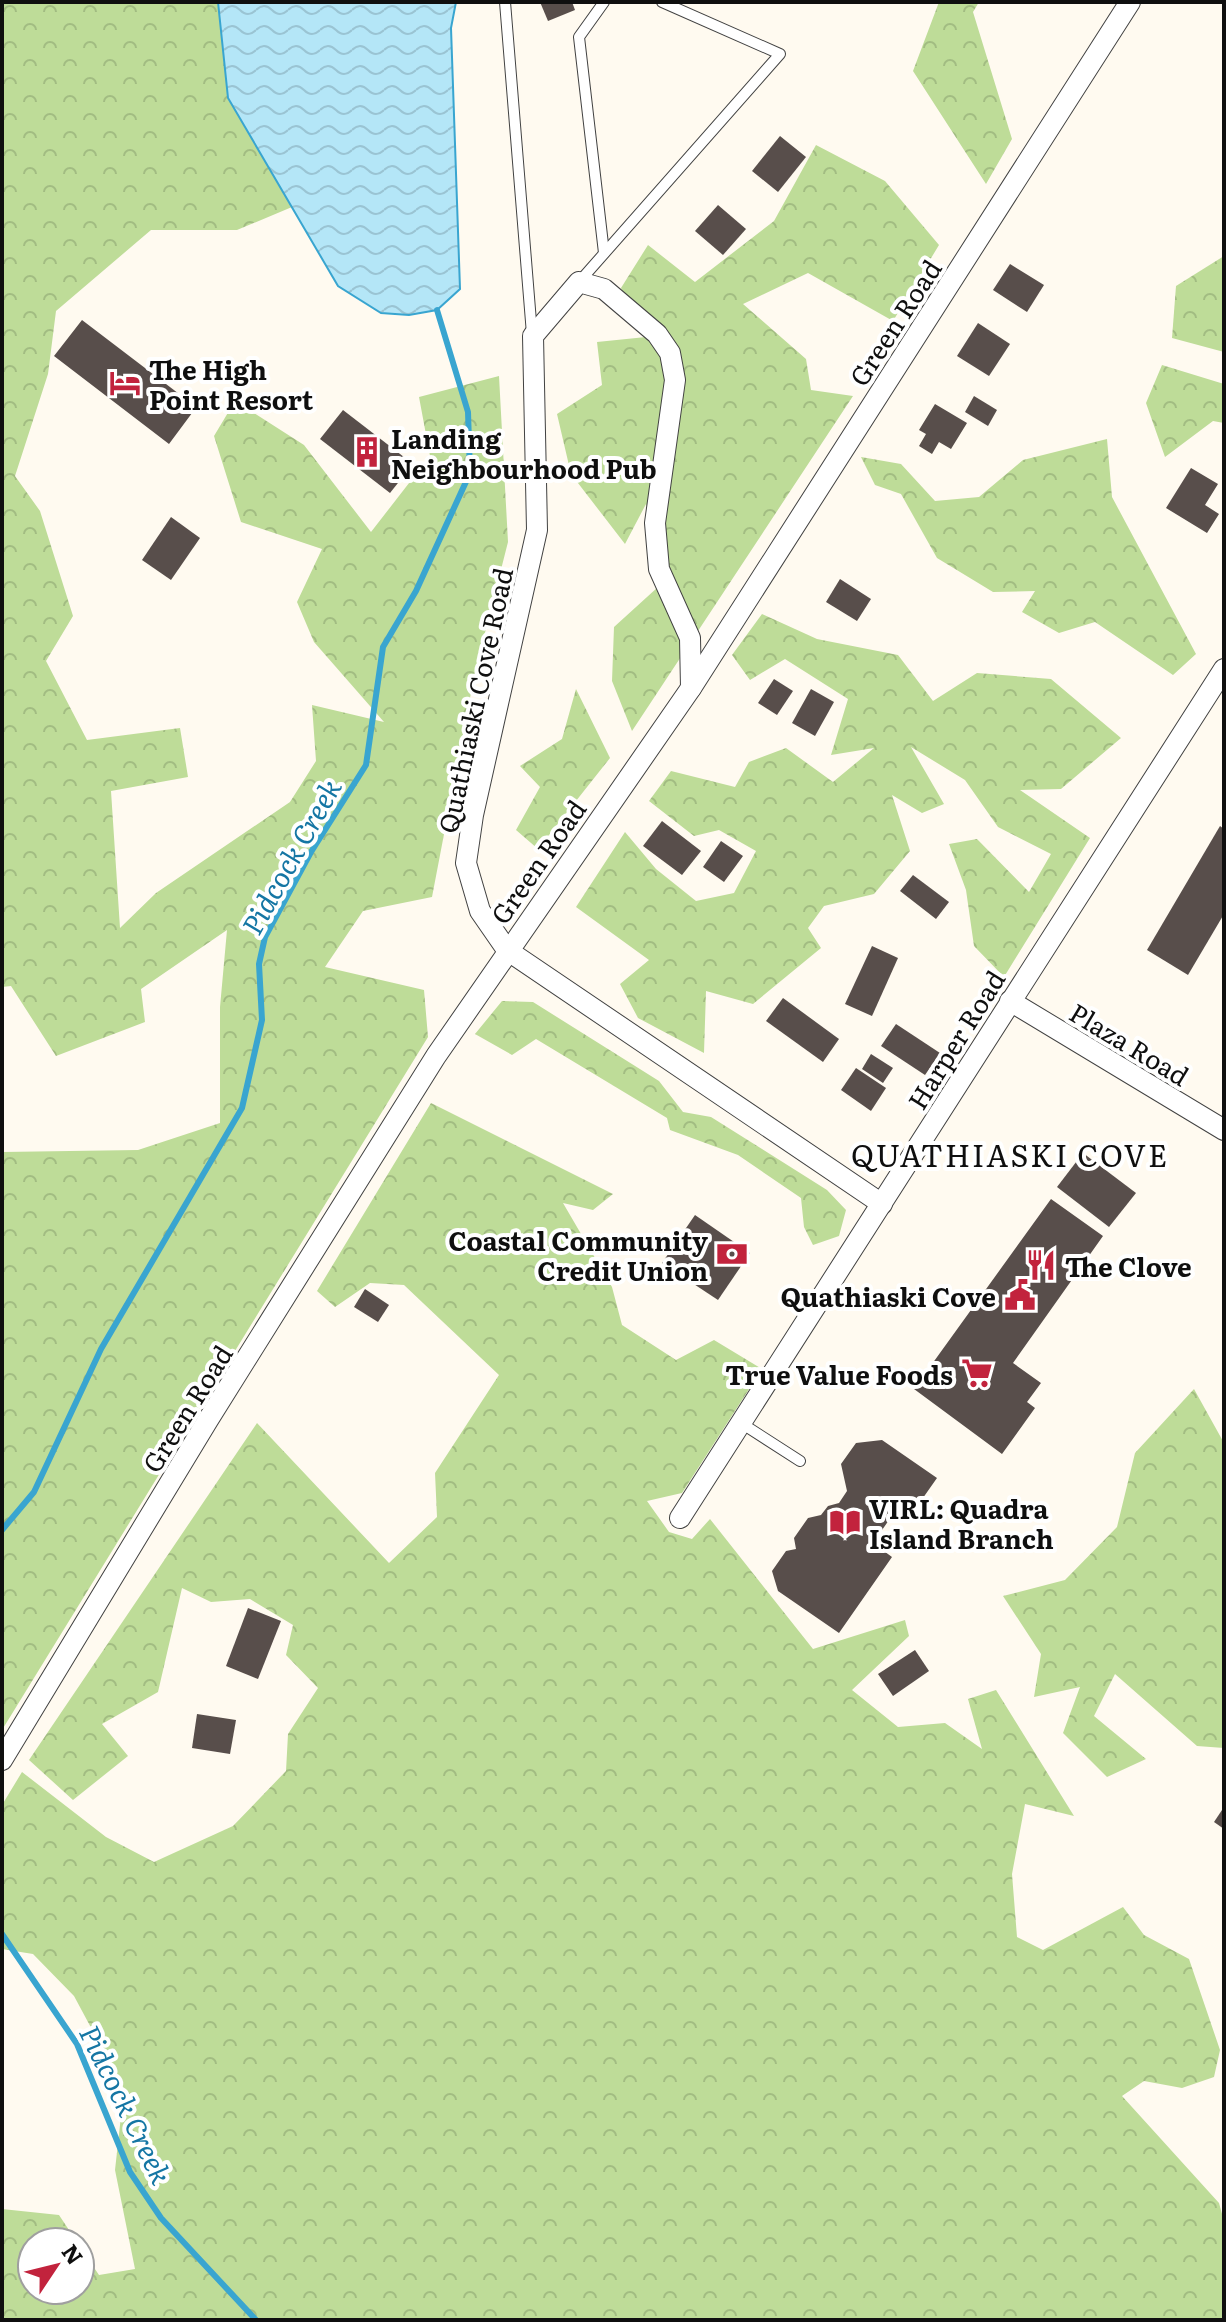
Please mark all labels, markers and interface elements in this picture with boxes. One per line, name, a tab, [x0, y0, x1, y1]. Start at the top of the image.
street label: Green Road	[838, 251, 950, 393]
place label: The High Point Resort	[149, 349, 314, 418]
hotel icon: The High Point Resort	[108, 366, 142, 400]
place label: Landing Neighbourhood Pub	[391, 418, 657, 487]
building icon: Landing Neighbourhood Pub	[350, 435, 384, 469]
street label: Quathiaski Cove Road	[427, 564, 521, 836]
water label: Pidcock Creek	[230, 770, 351, 942]
street label: Green Road	[480, 791, 594, 931]
street label: Harper Road	[897, 962, 1013, 1116]
street label: Plaza Road	[1063, 992, 1197, 1094]
district label: QUATHIASKI COVE	[851, 1132, 1169, 1176]
place label: Coastal Community Credit Union	[448, 1220, 708, 1289]
bank icon: Coastal Community Credit Union	[715, 1237, 749, 1271]
place label: The Clove	[1065, 1246, 1192, 1285]
restaurant icon: The Clove	[1024, 1248, 1058, 1282]
place label: Quathiaski Cove	[781, 1276, 996, 1315]
public building icon: Quathiaski Cove	[1003, 1278, 1037, 1312]
street label: Green Road	[131, 1337, 241, 1479]
place label: True Value Foods	[725, 1354, 953, 1393]
supermarket icon: True Value Foods	[960, 1356, 994, 1390]
place label: VIRL: Quadra Island Branch	[869, 1488, 1054, 1557]
library icon: VIRL: Quadra Island Branch	[828, 1505, 862, 1539]
water label: Pidcock Creek	[70, 2017, 184, 2191]
north arrow	[16, 2226, 96, 2306]
text: N	[55, 2237, 92, 2271]

